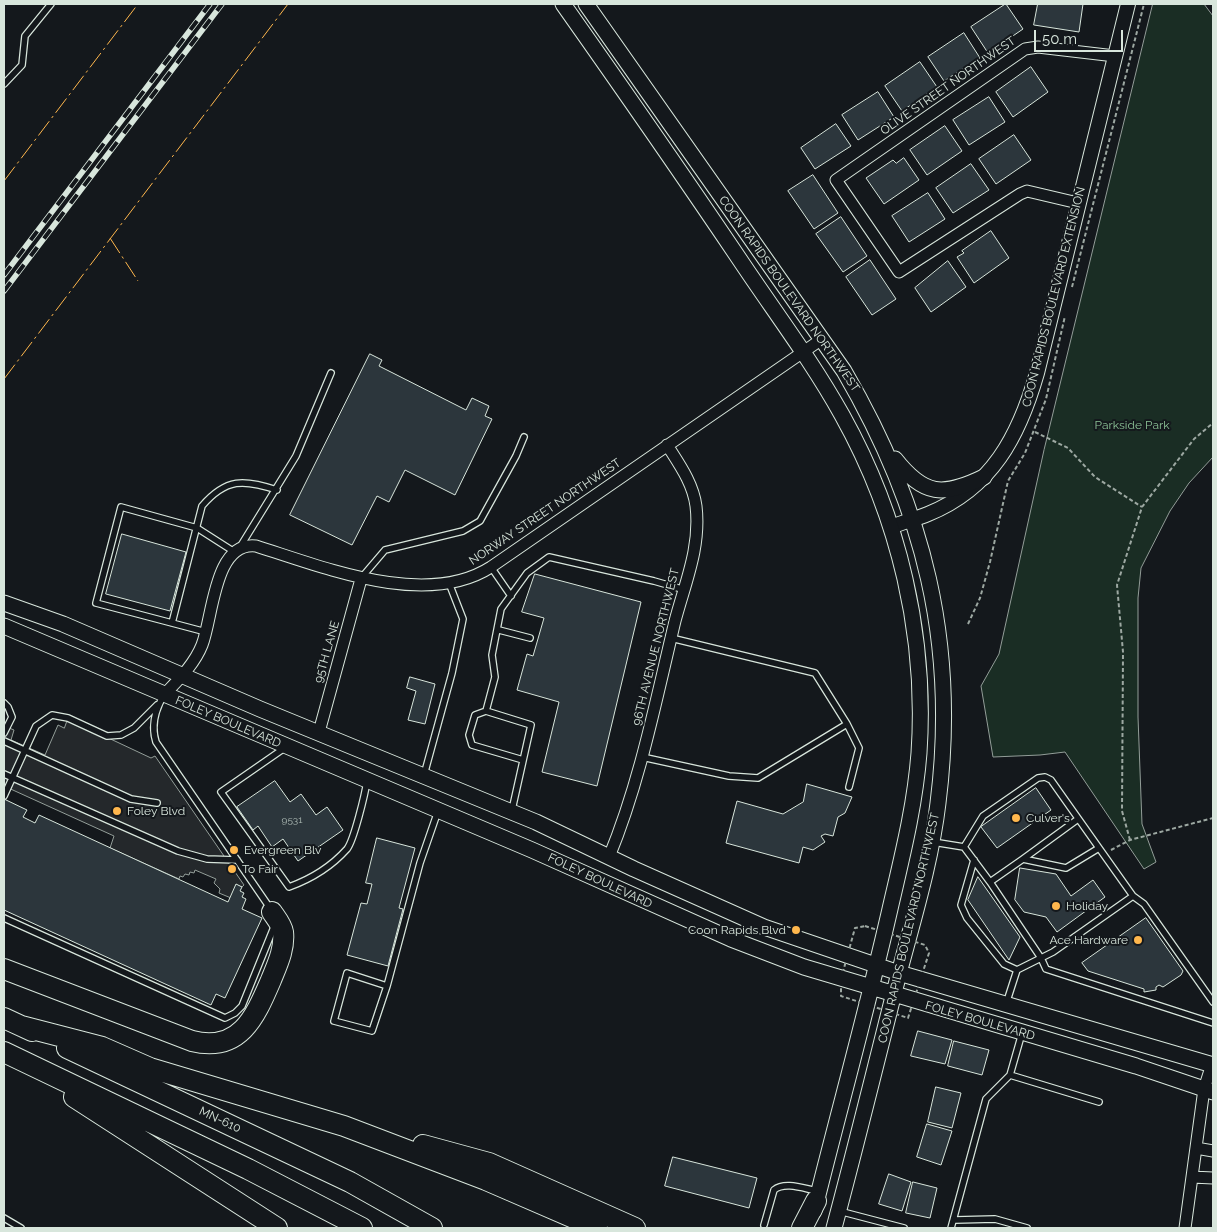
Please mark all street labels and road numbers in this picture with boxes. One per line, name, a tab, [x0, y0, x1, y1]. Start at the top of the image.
street label: OLIVE STREET NORTHWEST	[878, 34, 1018, 138]
street label: COON RAPIDS BOULEVARD EXTENSION	[1020, 185, 1088, 409]
street label: COON RAPIDS BOULEVARD NORTHWEST	[715, 193, 863, 395]
street label: NORWAY STREET NORTHWEST	[466, 456, 624, 568]
street label: 96TH AVENUE NORTHWEST	[629, 567, 683, 727]
street label: 95TH LANE	[311, 619, 343, 685]
street label: FOLEY BOULEVARD	[173, 693, 283, 751]
street label: COON RAPIDS BOULEVARD NORTHWEST	[875, 812, 943, 1044]
street label: FOLEY BOULEVARD	[546, 851, 654, 911]
street label: FOLEY BOULEVARD	[923, 998, 1037, 1044]
street label: MN-610	[197, 1104, 243, 1136]

